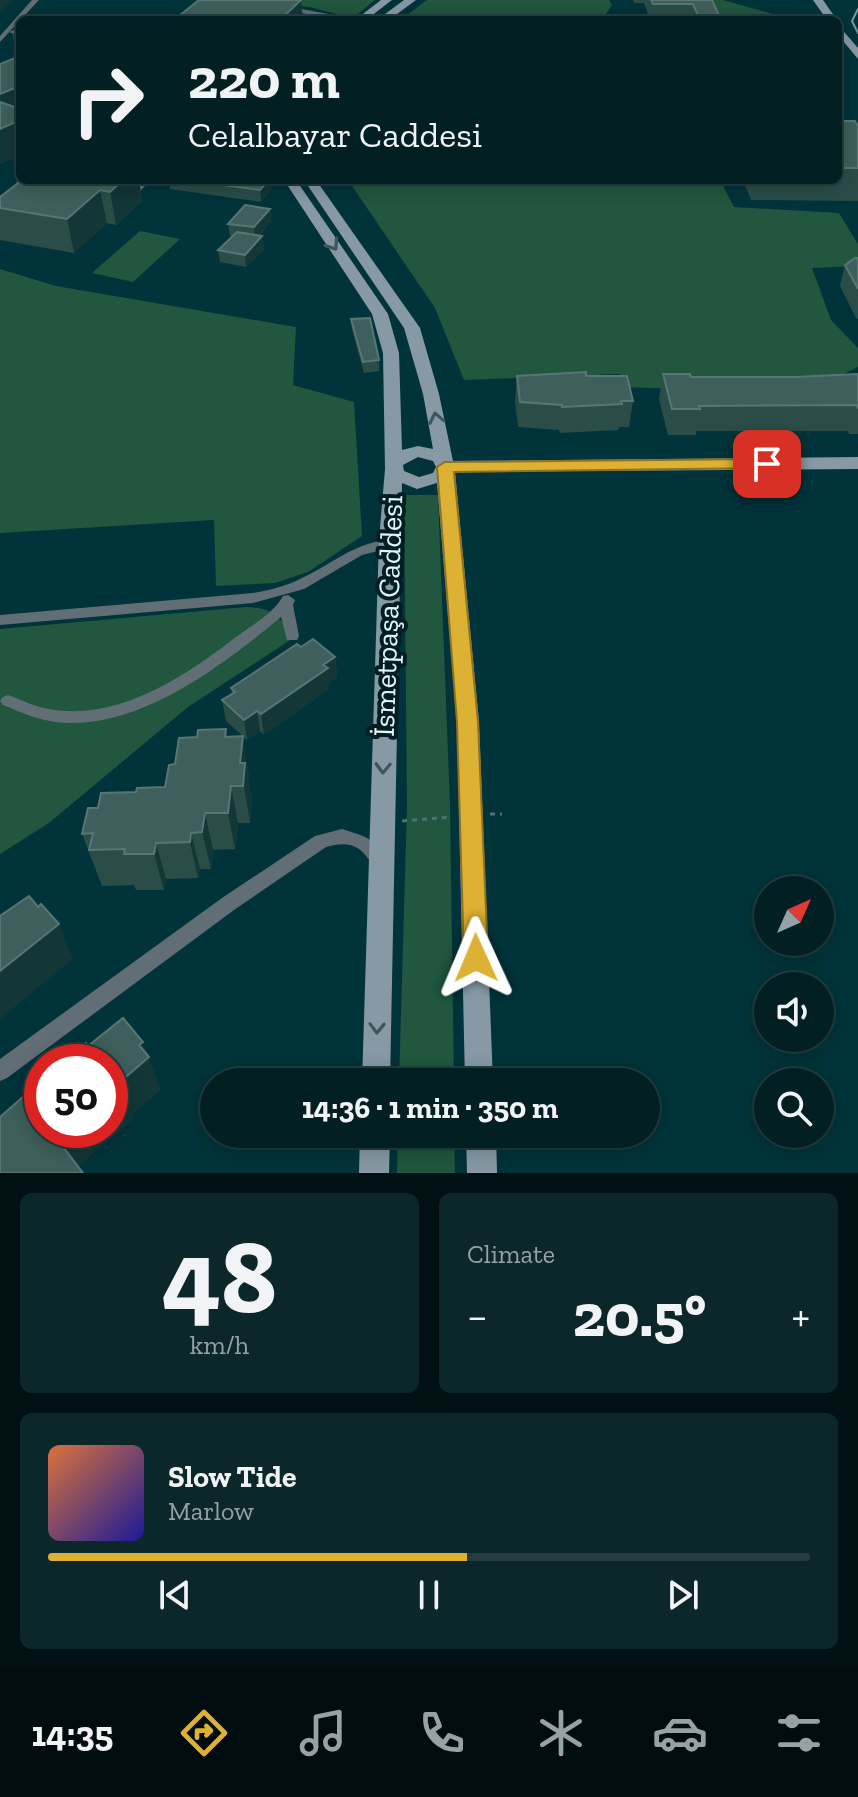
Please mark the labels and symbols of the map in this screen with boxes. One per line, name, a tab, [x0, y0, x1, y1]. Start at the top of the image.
one-way arrow	[323, 236, 338, 250]
one-way arrow	[428, 412, 445, 425]
pin	[733, 430, 801, 498]
street label: İsmetpaşa Caddesi	[366, 495, 410, 737]
one-way arrow	[374, 762, 391, 775]
north arrow	[754, 876, 834, 956]
position arrow	[434, 916, 518, 1000]
one-way arrow	[368, 1022, 386, 1035]
speed limit sign: 50	[24, 1044, 128, 1148]

